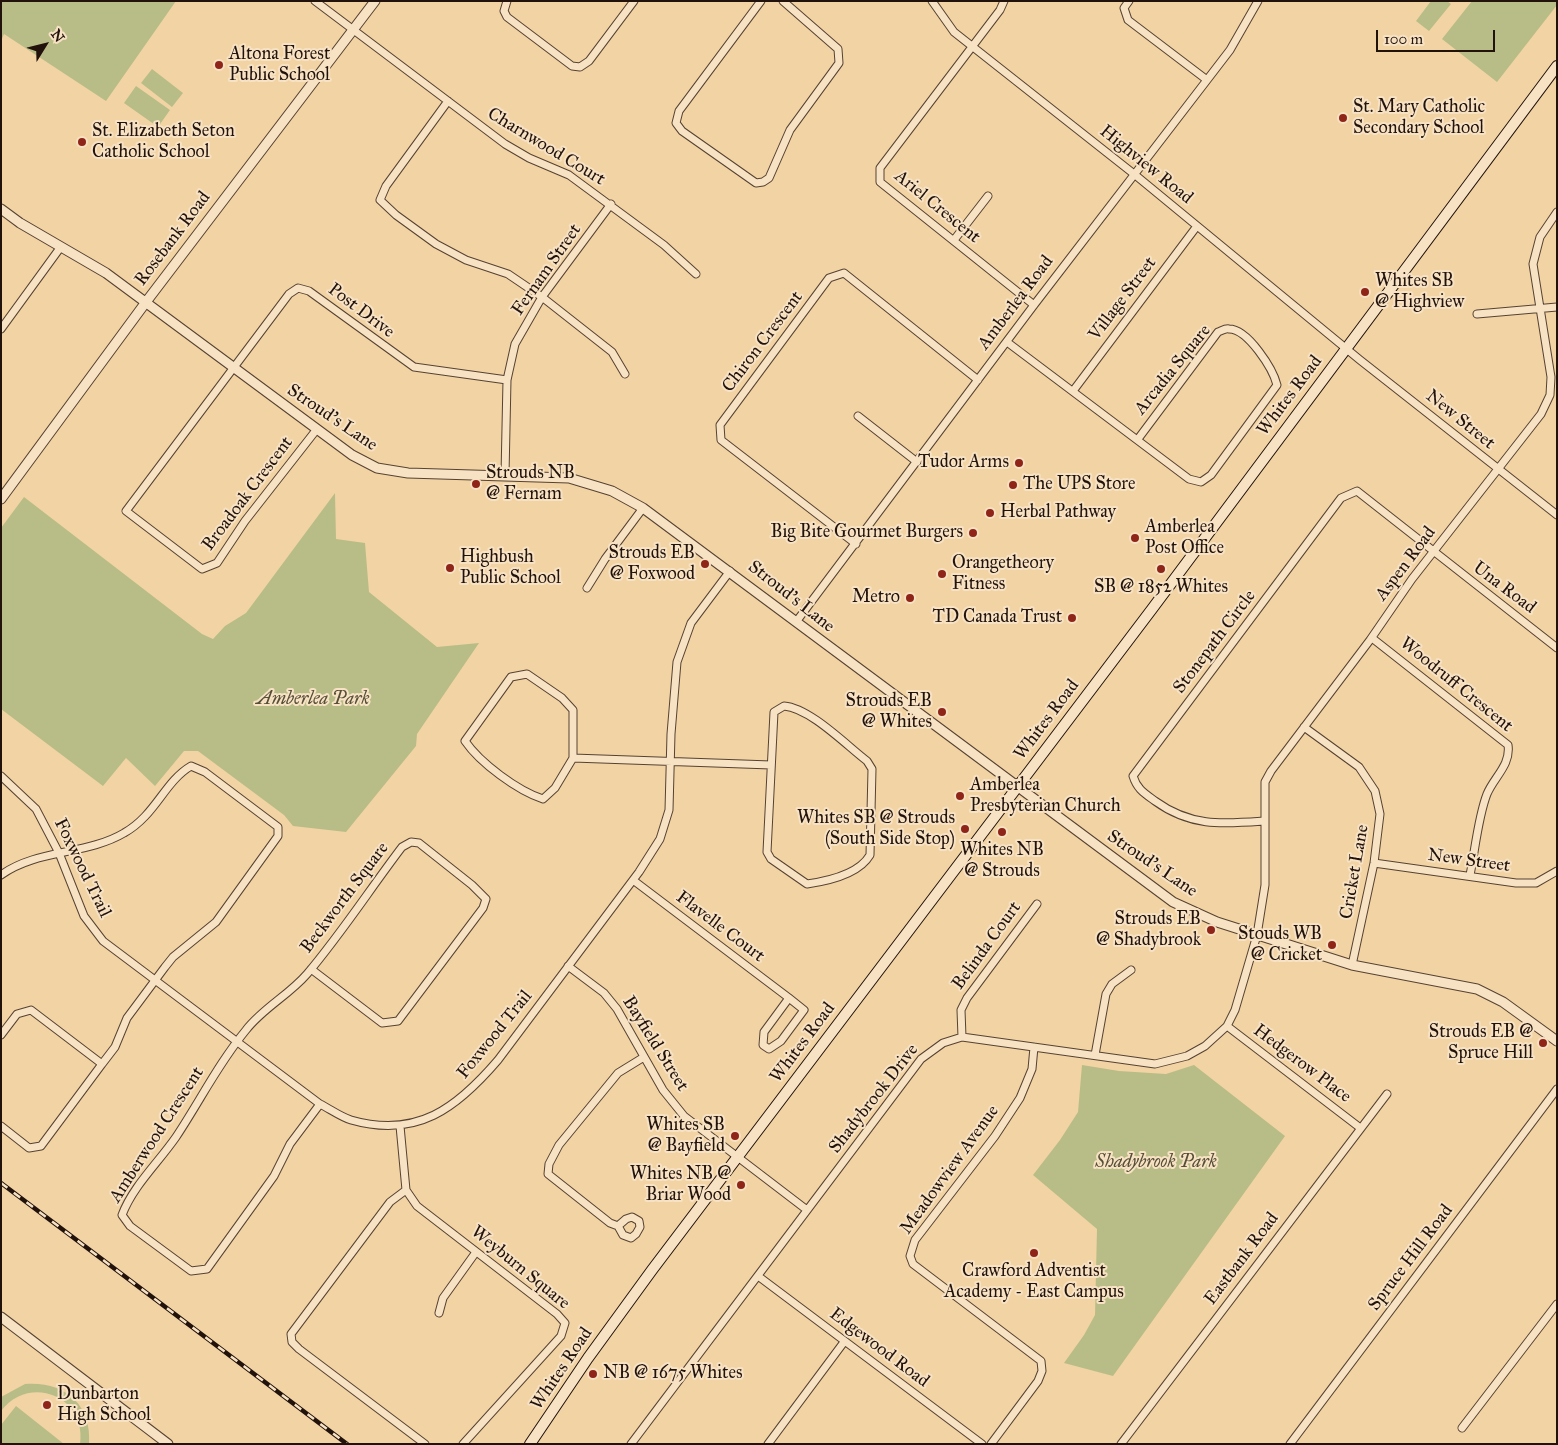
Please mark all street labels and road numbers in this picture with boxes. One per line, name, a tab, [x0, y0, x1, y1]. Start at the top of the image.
street label: Charnwood Court	[483, 103, 609, 191]
street label: Highview Road	[1095, 121, 1197, 209]
street label: Ariel Crescent	[890, 166, 984, 248]
street label: Rosebank Road	[131, 188, 215, 290]
street label: Fernam Street	[508, 220, 586, 320]
street label: Amberlea Road	[974, 252, 1058, 354]
street label: Village Street	[1085, 253, 1161, 345]
street label: Post Drive	[324, 279, 398, 343]
street label: Chiron Crescent	[718, 287, 808, 397]
street label: Arcadia Square	[1130, 321, 1216, 419]
street label: Whites Road	[1253, 352, 1327, 440]
street label: Stroud's Lane	[283, 380, 381, 456]
street label: New Street	[1421, 386, 1499, 454]
street label: Broadoak Crescent	[198, 433, 298, 555]
street label: Aspen Road	[1371, 523, 1441, 605]
street label: Stroud's Lane	[743, 556, 839, 638]
street label: Una Road	[1468, 557, 1540, 619]
street label: Stonepath Circle	[1169, 586, 1261, 698]
street label: Woodruff Crescent	[1395, 633, 1517, 737]
street label: Whites Road	[1010, 676, 1084, 764]
street label: Foxwood Trail	[49, 815, 115, 921]
street label: Cricket Lane	[1336, 823, 1374, 921]
street label: Stroud's Lane	[1103, 826, 1201, 902]
street label: Beckworth Square	[296, 838, 394, 958]
street label: New Street	[1426, 845, 1512, 877]
street label: Flavelle Court	[671, 887, 769, 967]
street label: Belinda Court	[948, 898, 1026, 994]
street label: Foxwood Trail	[453, 986, 537, 1084]
street label: Bayfield Street	[617, 992, 693, 1096]
street label: Whites Road	[766, 999, 840, 1087]
street label: Hedgerow Place	[1249, 1020, 1355, 1108]
street label: Shadybrook Drive	[825, 1040, 923, 1158]
street label: Amberwood Crescent	[105, 1063, 209, 1207]
street label: Meadowview Avenue	[896, 1101, 1004, 1239]
street label: Spruce Hill Road	[1364, 1201, 1458, 1315]
street label: Eastbank Road	[1200, 1209, 1284, 1309]
street label: Weyburn Square	[466, 1222, 574, 1314]
street label: Edgewood Road	[825, 1304, 933, 1392]
street label: Whites Road	[527, 1324, 597, 1414]

